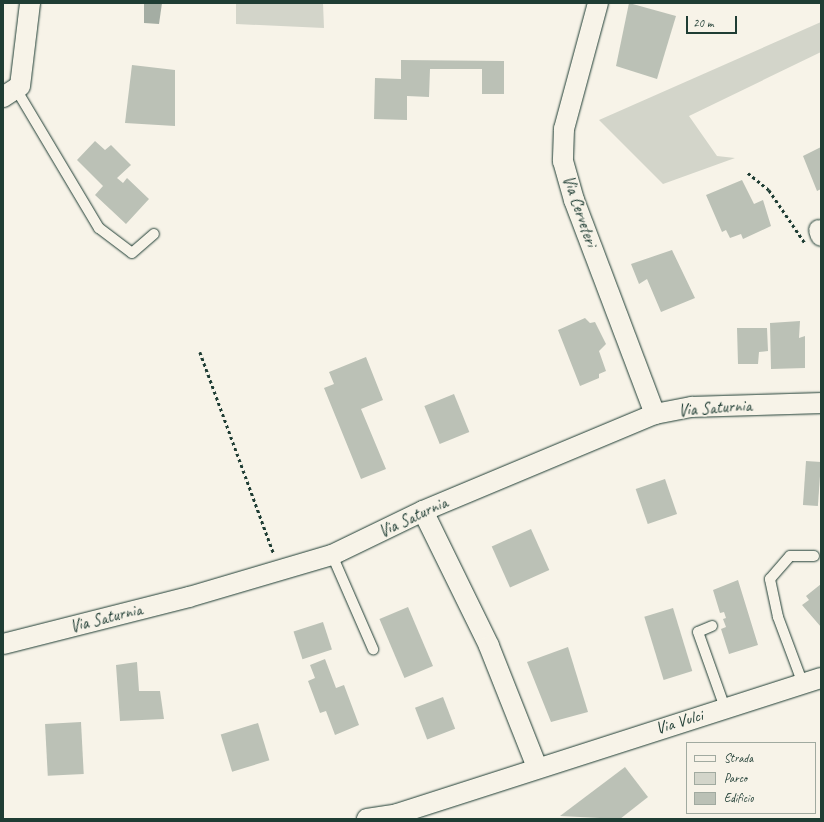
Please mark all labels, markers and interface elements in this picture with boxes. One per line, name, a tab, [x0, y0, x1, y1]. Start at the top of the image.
scale bar	[688, 8, 739, 34]
text: 20 m	[693, 15, 713, 31]
street label: Via Cerveteri	[558, 173, 602, 249]
street label: Via Saturnia	[677, 395, 753, 421]
street label: Via Saturnia	[375, 492, 451, 542]
street label: Via Saturnia	[68, 599, 144, 637]
street label: Via Vulci	[653, 705, 705, 739]
legend	[686, 742, 816, 814]
text: Strada	[724, 750, 753, 766]
text: Parco	[724, 770, 747, 786]
text: Edificio	[724, 790, 754, 806]

